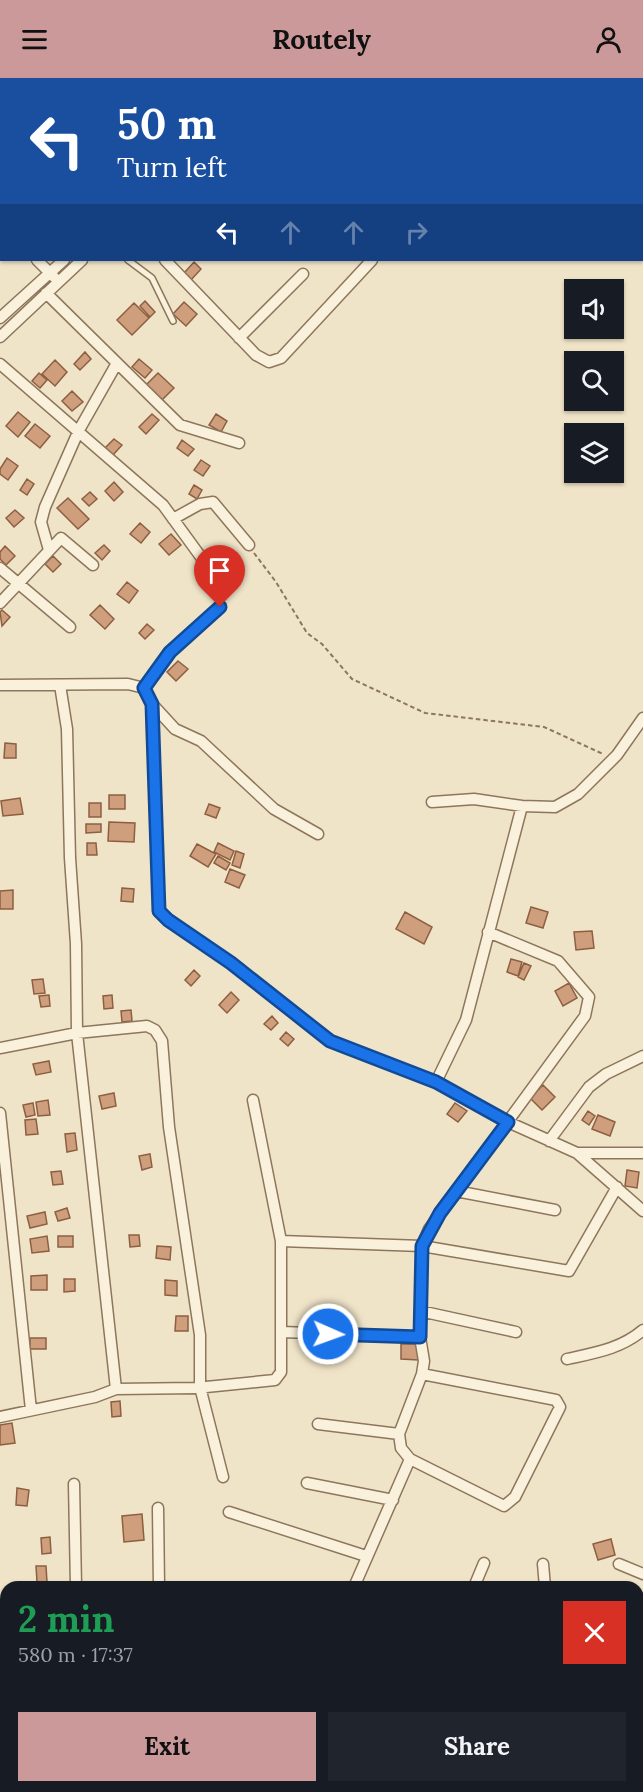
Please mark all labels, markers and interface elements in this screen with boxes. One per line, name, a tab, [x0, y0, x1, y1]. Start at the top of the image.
text: Routely	[272, 22, 371, 56]
icon: menu	[18, 23, 51, 56]
icon: person	[592, 23, 625, 56]
text: 50 m	[117, 97, 216, 151]
icon: left	[18, 102, 96, 180]
text: Turn left	[117, 150, 227, 184]
icon: left	[211, 216, 244, 249]
icon: ahead	[274, 216, 307, 249]
icon: ahead	[337, 216, 370, 249]
icon: right	[400, 216, 433, 249]
map controls	[564, 279, 624, 483]
button: sound	[564, 279, 624, 339]
button: search	[564, 351, 624, 411]
button: layers	[564, 423, 624, 483]
pin	[194, 545, 245, 607]
icon: arrive	[203, 554, 236, 587]
position arrow	[296, 1302, 360, 1366]
text: 2 min	[18, 1596, 115, 1642]
button: close	[563, 1601, 626, 1664]
text: 580 m · 17:37	[18, 1642, 133, 1667]
button: Exit	[18, 1712, 316, 1781]
button: Share	[328, 1712, 626, 1781]

